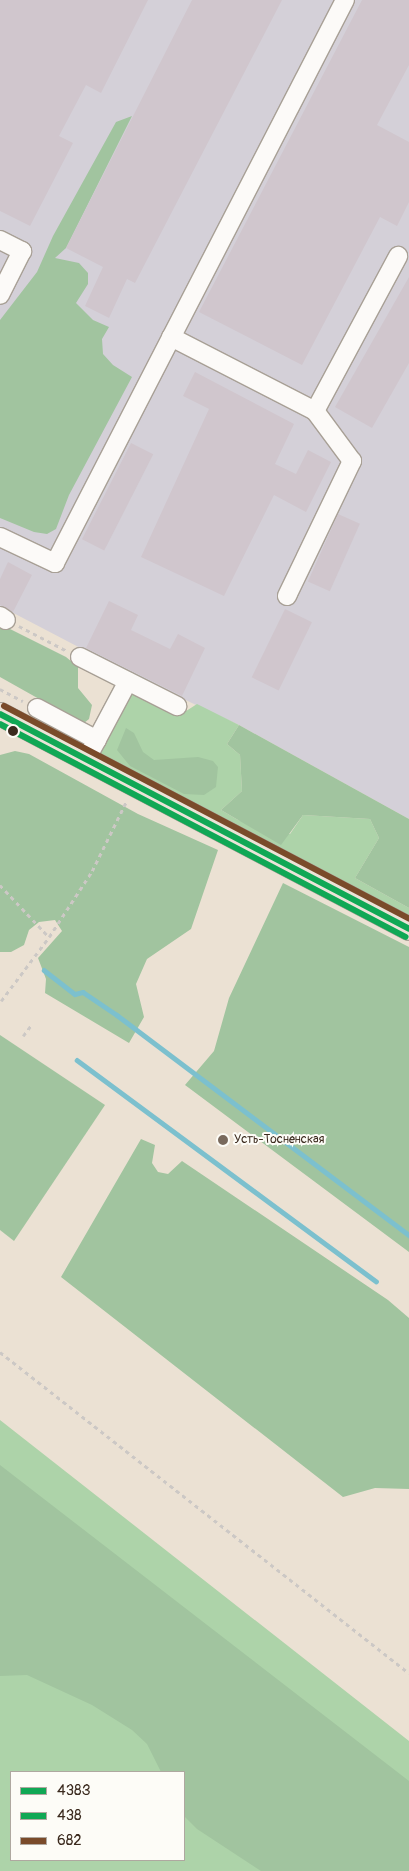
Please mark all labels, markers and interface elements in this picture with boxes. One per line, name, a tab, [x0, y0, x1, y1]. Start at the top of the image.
unlabelled marker	[8, 726, 18, 736]
marker: Усть-Тосненская	[216, 1133, 230, 1147]
place label: Усть-Тосненская	[234, 1133, 324, 1147]
legend	[10, 1771, 185, 1861]
text: 438З	[57, 1781, 91, 1800]
text: 438	[57, 1806, 82, 1825]
text: 682	[57, 1831, 82, 1850]

